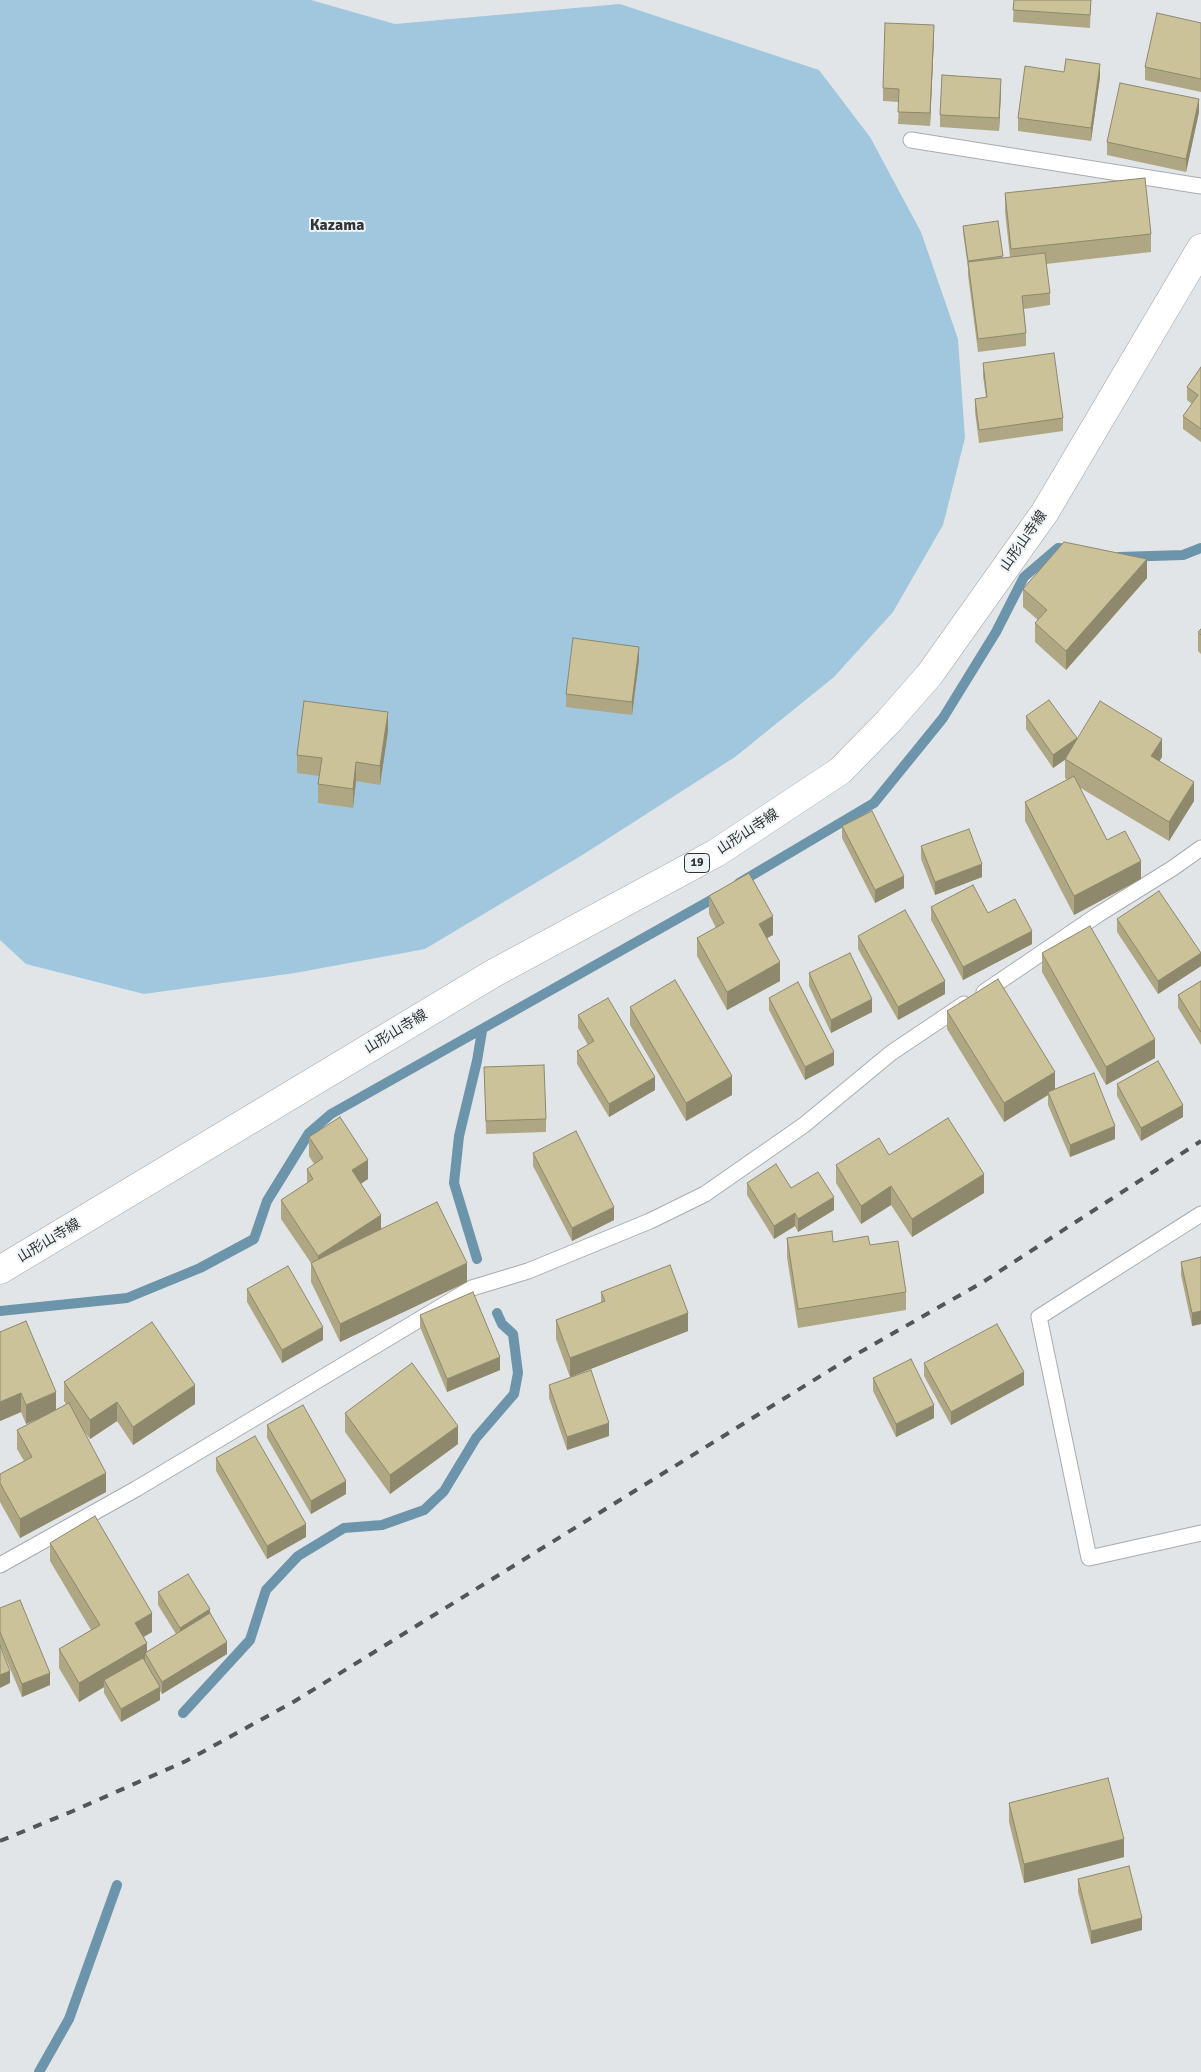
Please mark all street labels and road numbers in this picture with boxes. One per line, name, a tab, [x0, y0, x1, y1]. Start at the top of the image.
street label: 山形山寺線	[997, 508, 1051, 574]
street label: 山形山寺線	[714, 806, 782, 858]
road number: 19	[684, 854, 710, 872]
street label: 山形山寺線	[362, 1007, 430, 1057]
street label: 山形山寺線	[15, 1216, 83, 1266]

